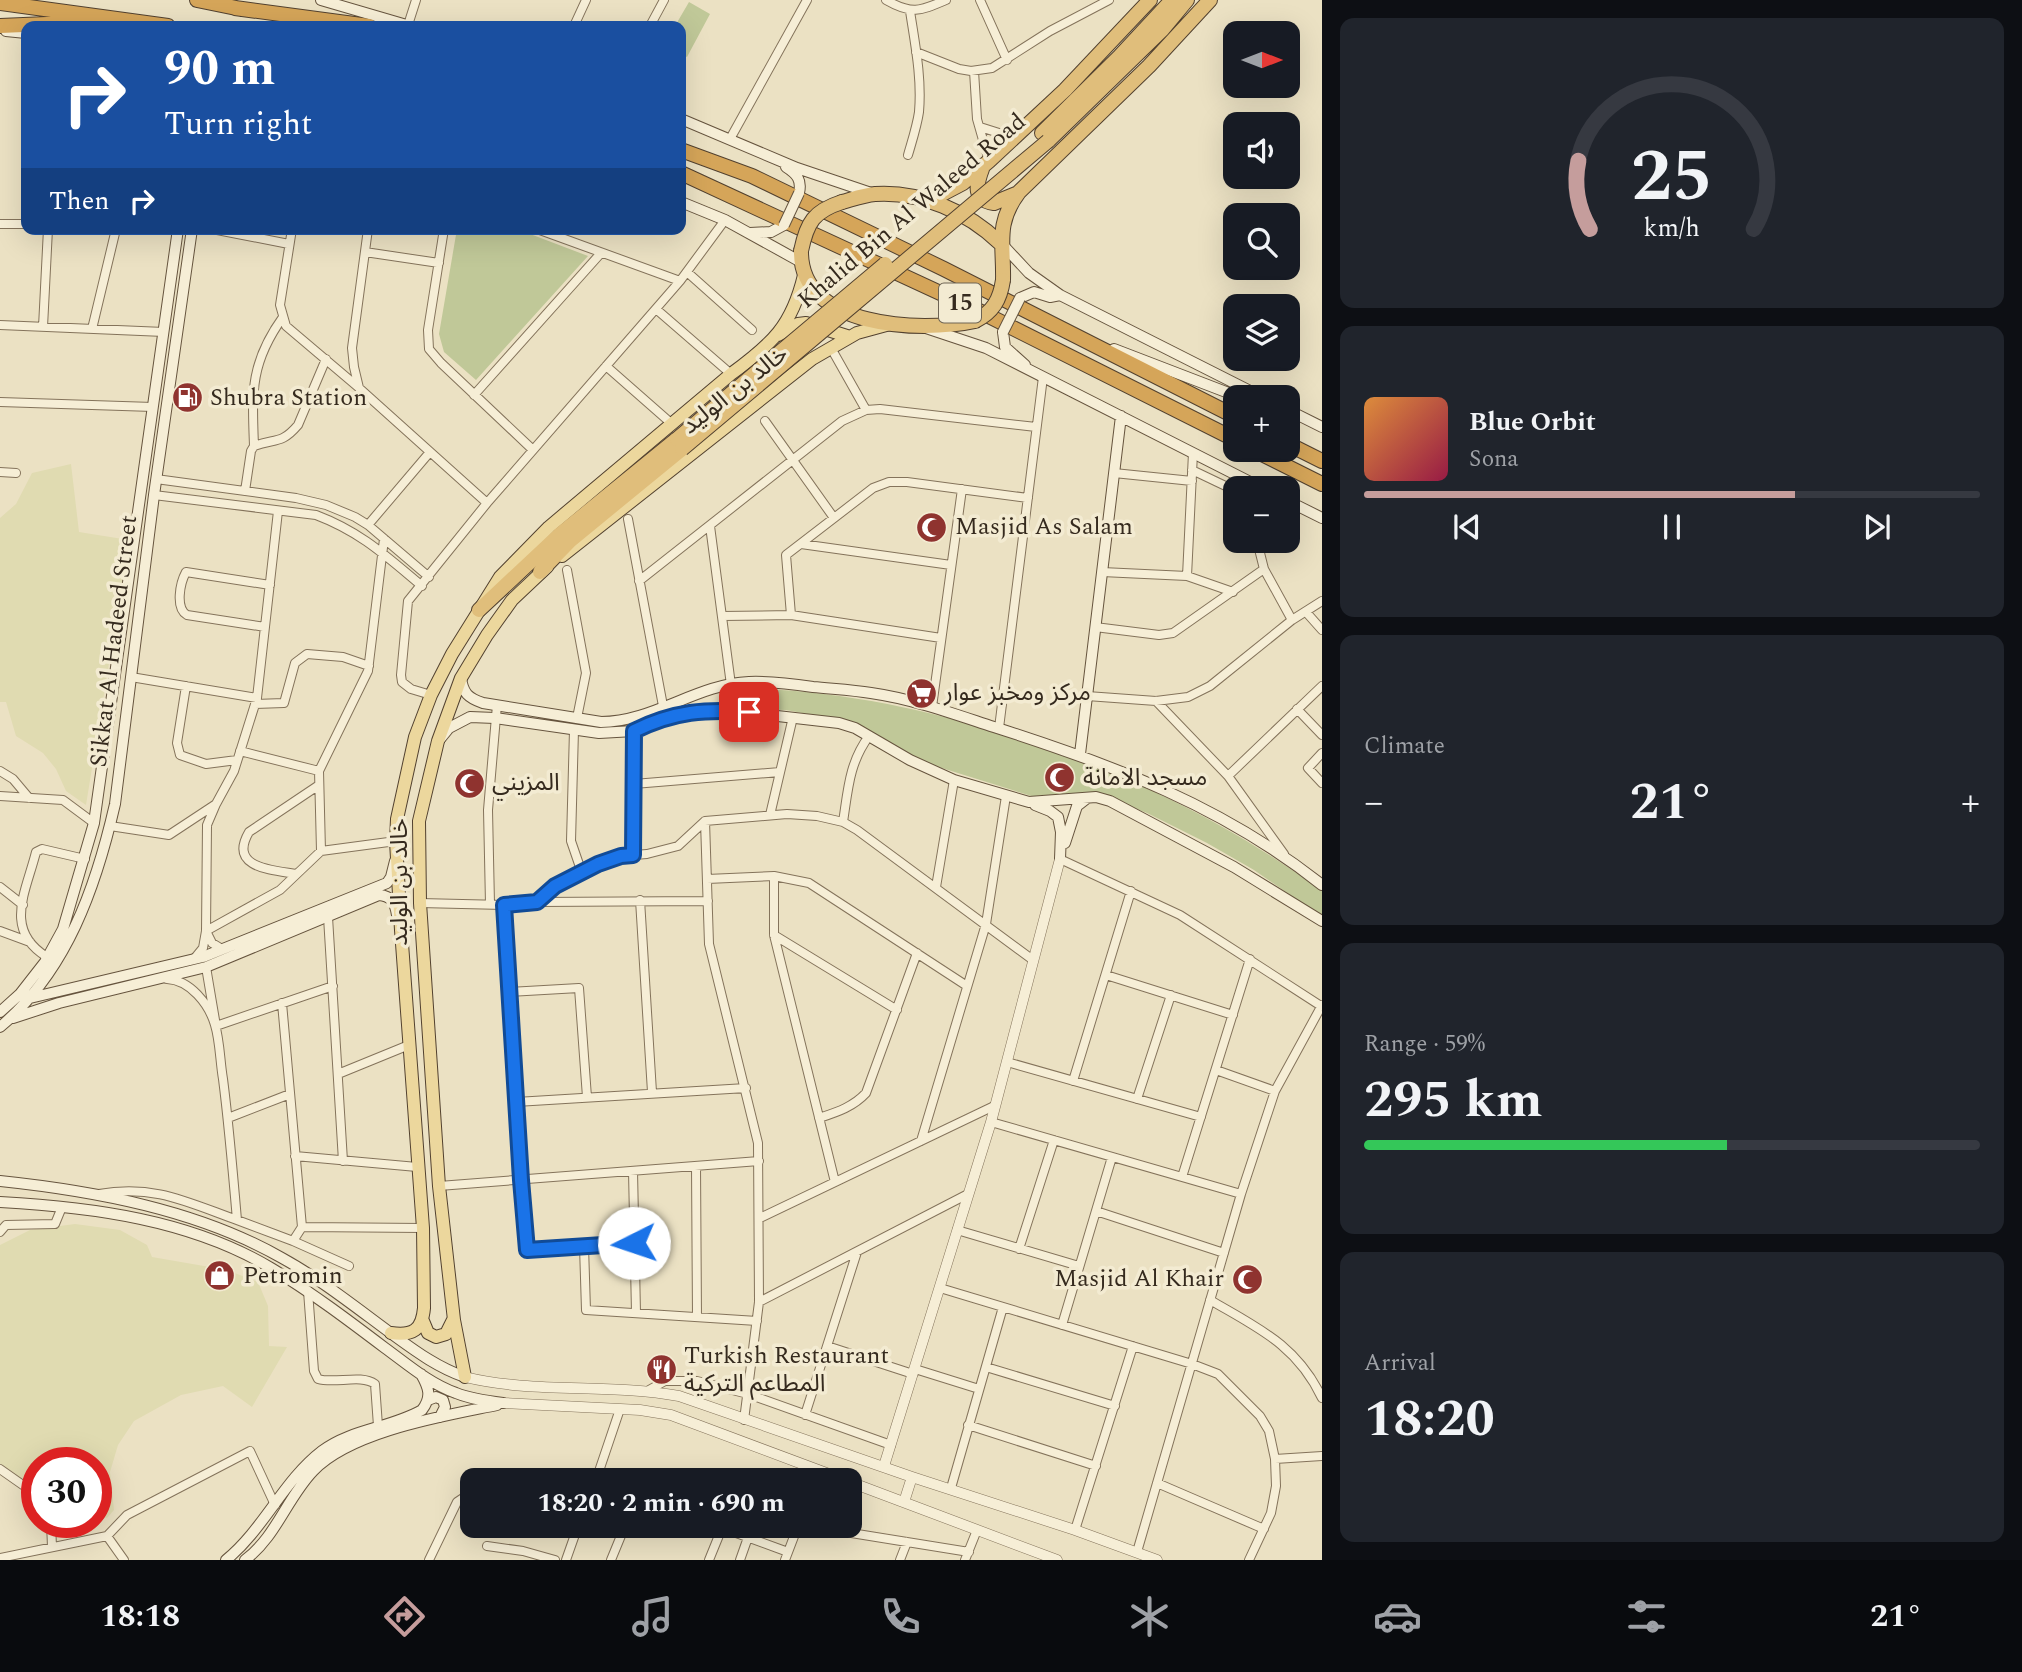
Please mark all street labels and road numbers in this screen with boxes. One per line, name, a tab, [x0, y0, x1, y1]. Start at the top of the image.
street label: Khalid Bin Al Waleed Road	[790, 104, 1034, 318]
road number: 15	[939, 284, 981, 322]
street label: خالد بن الوليد	[674, 337, 796, 443]
street label: Sikkat Al Hadeed Street	[81, 513, 147, 769]
street label: خالد بن الوليد	[382, 818, 418, 946]

